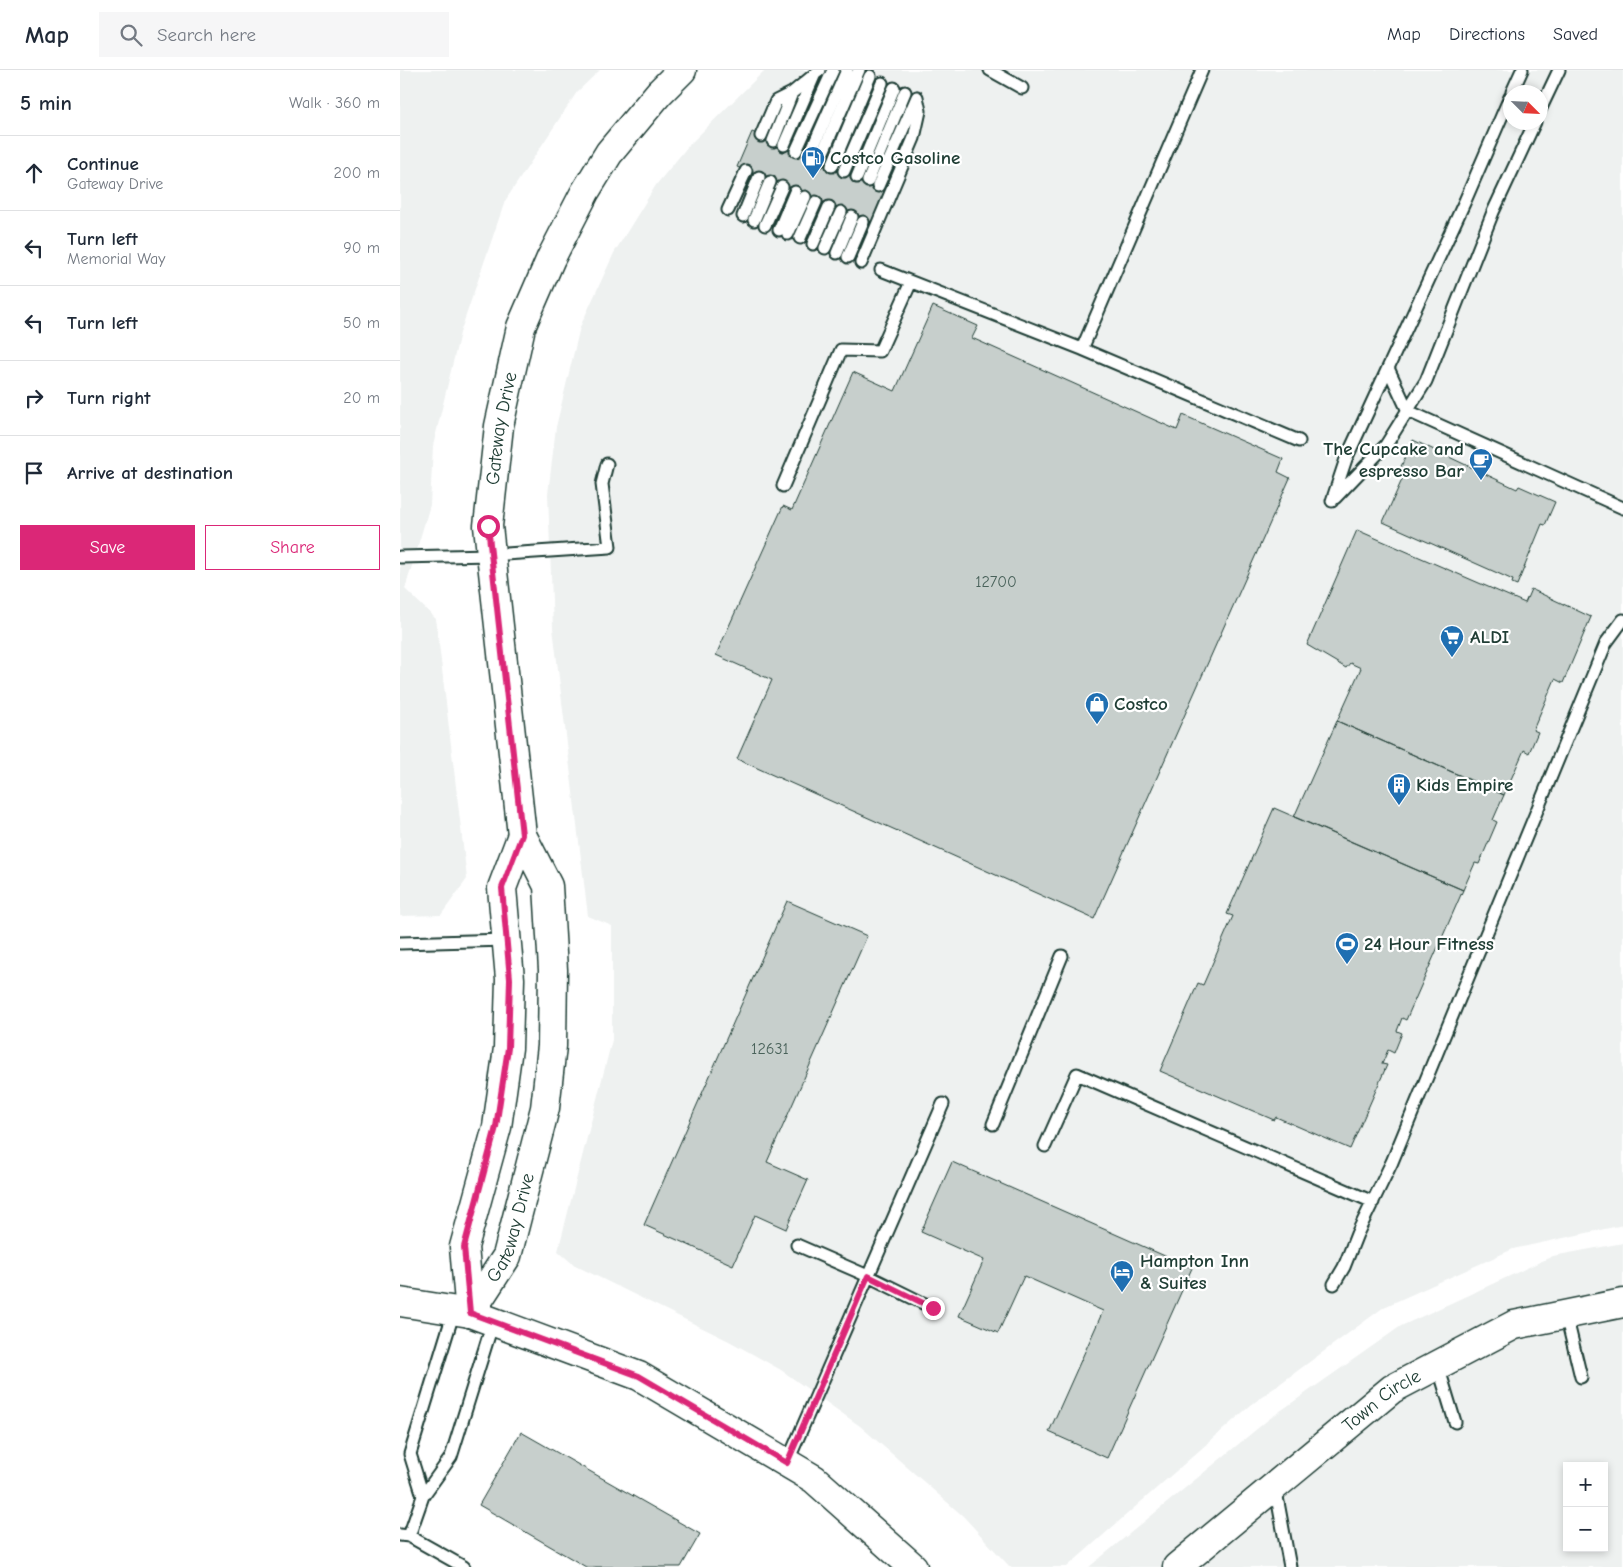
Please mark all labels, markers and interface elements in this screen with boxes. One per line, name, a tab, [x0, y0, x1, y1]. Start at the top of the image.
search box	[99, 12, 449, 57]
text: Map	[25, 21, 69, 49]
icon: search	[117, 21, 145, 49]
text: Search here	[157, 24, 256, 46]
text: Map	[1387, 24, 1421, 45]
text: Directions	[1449, 24, 1525, 45]
text: Saved	[1553, 24, 1598, 45]
north arrow	[1503, 85, 1548, 130]
text: 5 min	[20, 91, 72, 115]
text: Walk · 360 m	[289, 94, 380, 112]
fuel station icon: Costco Gasoline	[800, 145, 826, 179]
place label: Costco Gasoline	[830, 147, 960, 169]
text: Continue	[67, 153, 139, 175]
icon: ahead	[20, 159, 48, 187]
text: 200 m	[334, 164, 380, 182]
text: Gateway Drive	[67, 175, 163, 193]
text: Turn left	[67, 228, 138, 250]
icon: left	[20, 234, 48, 262]
text: 90 m	[343, 239, 380, 257]
text: Memorial Way	[67, 250, 165, 268]
icon: left	[20, 309, 48, 337]
text: Turn left	[67, 312, 138, 334]
text: 50 m	[343, 314, 380, 332]
street label: Gateway Drive	[482, 370, 522, 486]
icon: right	[20, 384, 48, 412]
text: Turn right	[67, 387, 151, 409]
text: 20 m	[343, 389, 380, 407]
place label: The Cupcake and espresso Bar	[1323, 438, 1464, 482]
cafe icon: The Cupcake and espresso Bar	[1468, 447, 1494, 481]
icon: arrive	[20, 459, 48, 487]
text: Arrive at destination	[67, 462, 233, 484]
route start	[477, 515, 500, 538]
button: Save	[20, 525, 195, 570]
button: Share	[205, 525, 380, 570]
house number: 12700	[975, 573, 1017, 591]
supermarket icon: ALDI	[1439, 624, 1465, 658]
place label: ALDI	[1470, 626, 1510, 648]
shop icon: Costco	[1084, 691, 1110, 725]
place label: Costco	[1114, 693, 1168, 715]
building icon: Kids Empire	[1386, 772, 1412, 806]
place label: Kids Empire	[1416, 774, 1513, 796]
sports icon: 24 Hour Fitness	[1334, 931, 1360, 965]
place label: 24 Hour Fitness	[1364, 933, 1494, 955]
house number: 12631	[751, 1040, 789, 1058]
street label: Gateway Drive	[482, 1171, 539, 1286]
place label: Hampton Inn & Suites	[1140, 1250, 1249, 1294]
hotel icon: Hampton Inn & Suites	[1109, 1259, 1135, 1293]
route end	[922, 1297, 945, 1320]
street label: Town Circle	[1338, 1365, 1425, 1437]
map controls	[1563, 1462, 1608, 1552]
button: +	[1563, 1462, 1608, 1507]
button: −	[1563, 1507, 1608, 1552]

